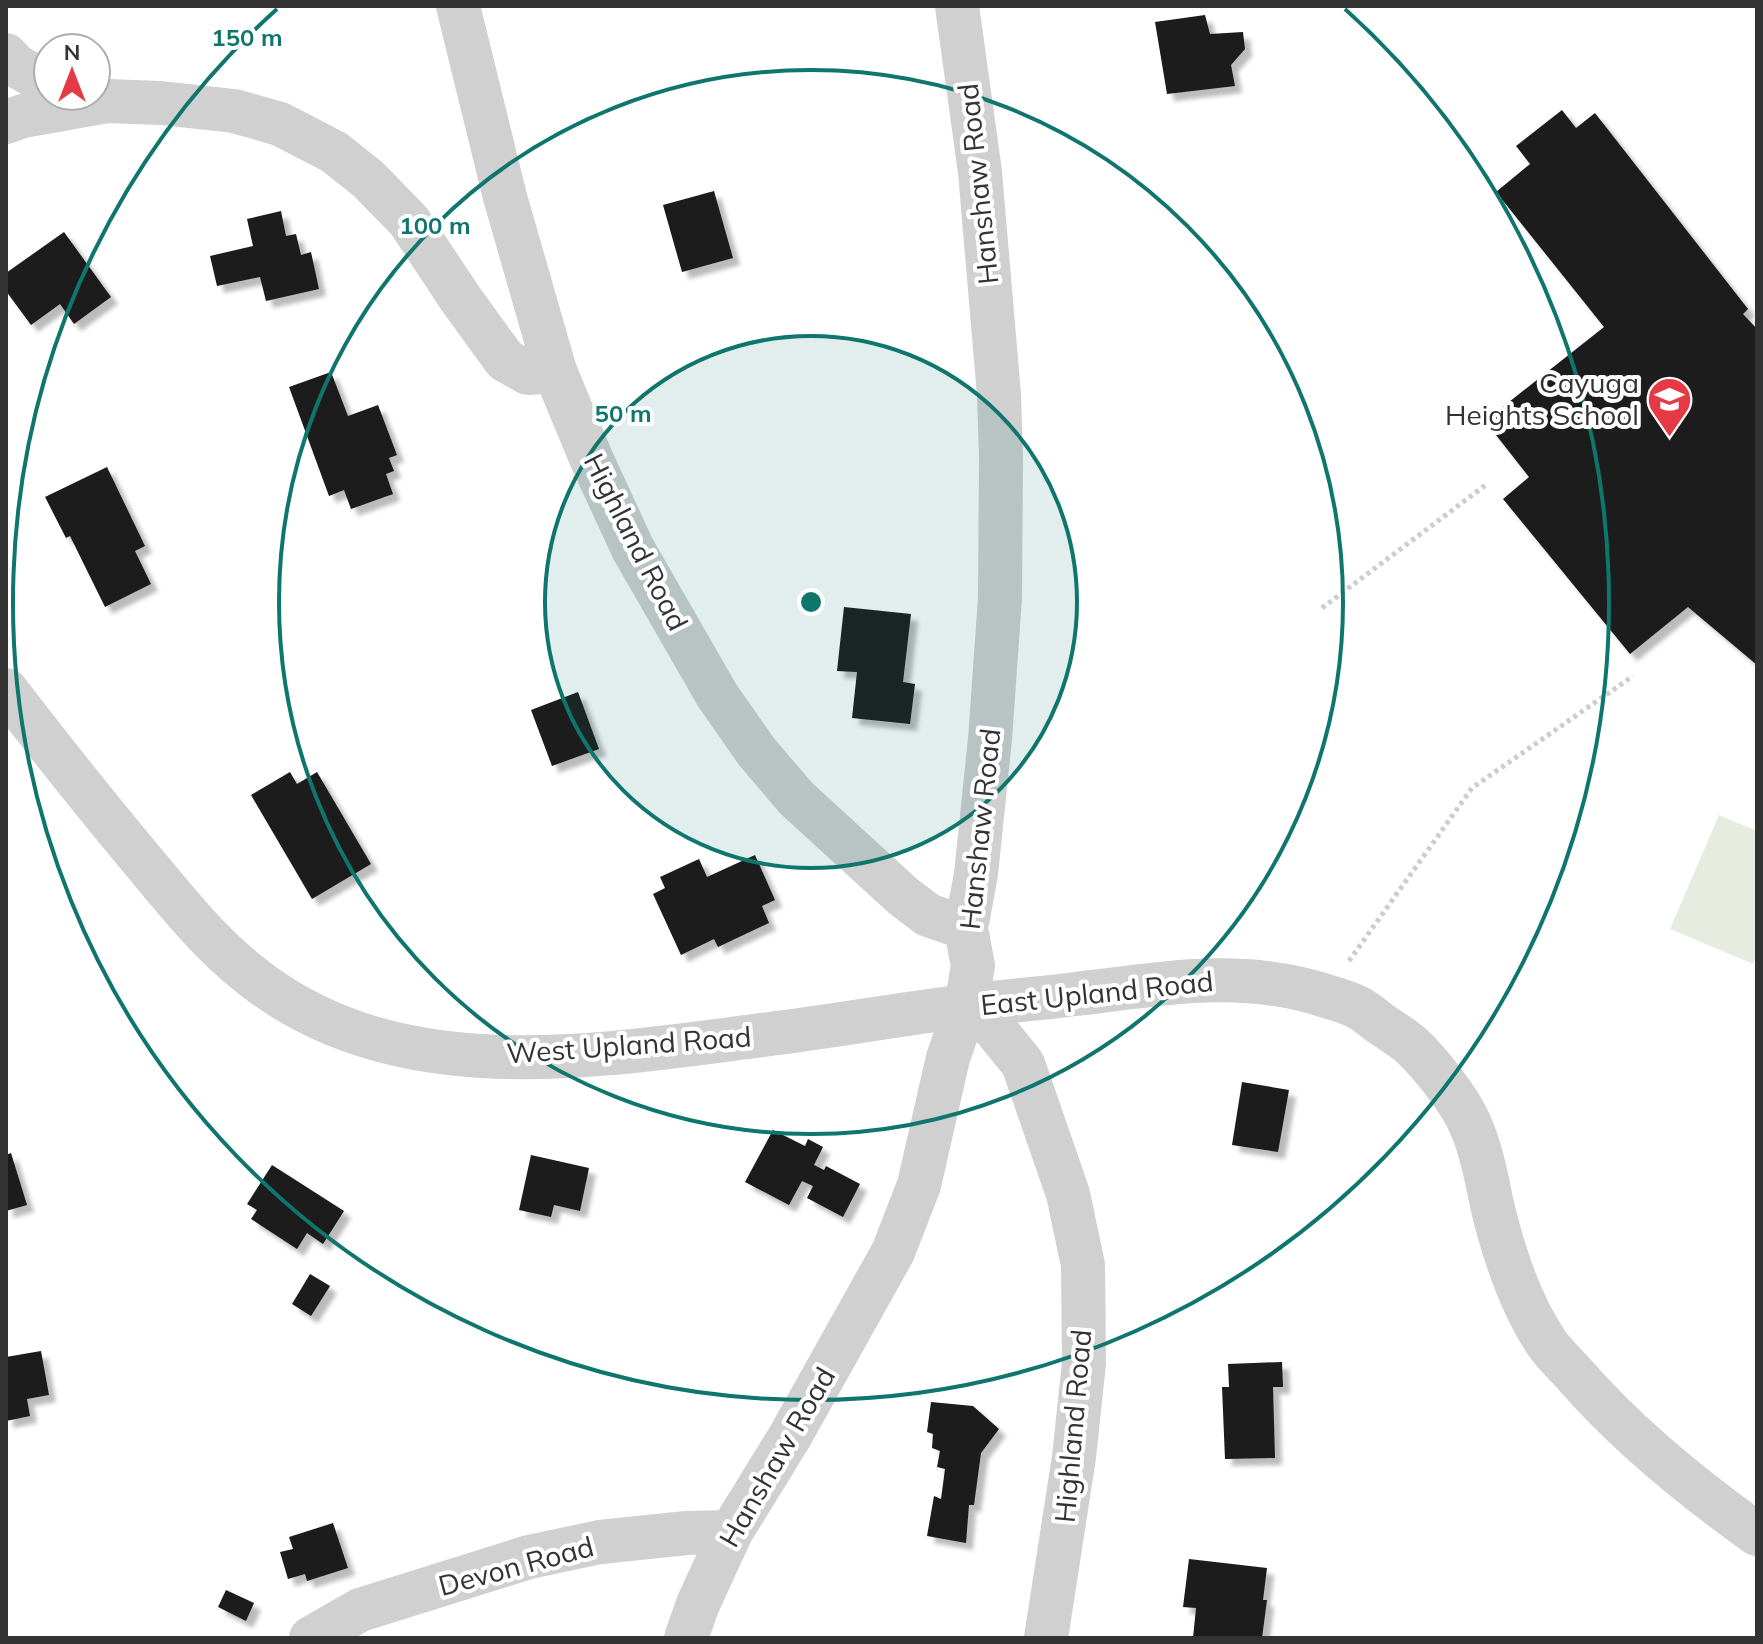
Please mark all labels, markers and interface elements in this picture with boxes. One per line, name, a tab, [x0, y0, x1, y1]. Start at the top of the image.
text: 150 m	[211, 22, 283, 52]
north arrow	[32, 32, 112, 112]
text: N	[64, 38, 80, 66]
street label: Hanshaw Road	[950, 82, 1005, 286]
text: 100 m	[399, 210, 471, 240]
place label: Cayuga Heights School	[1445, 365, 1639, 432]
school or university icon: Cayuga Heights School	[1646, 375, 1694, 438]
text: 50 m	[595, 398, 651, 428]
street label: Highland Road	[577, 447, 696, 636]
centre of rings	[797, 588, 825, 616]
street label: Hanshaw Road	[952, 727, 1007, 931]
street label: East Upland Road	[979, 963, 1215, 1022]
street label: West Upland Road	[505, 1018, 753, 1071]
street label: Highland Road	[1047, 1328, 1098, 1524]
street label: Hanshaw Road	[711, 1361, 842, 1553]
street label: Devon Road	[435, 1528, 597, 1603]

